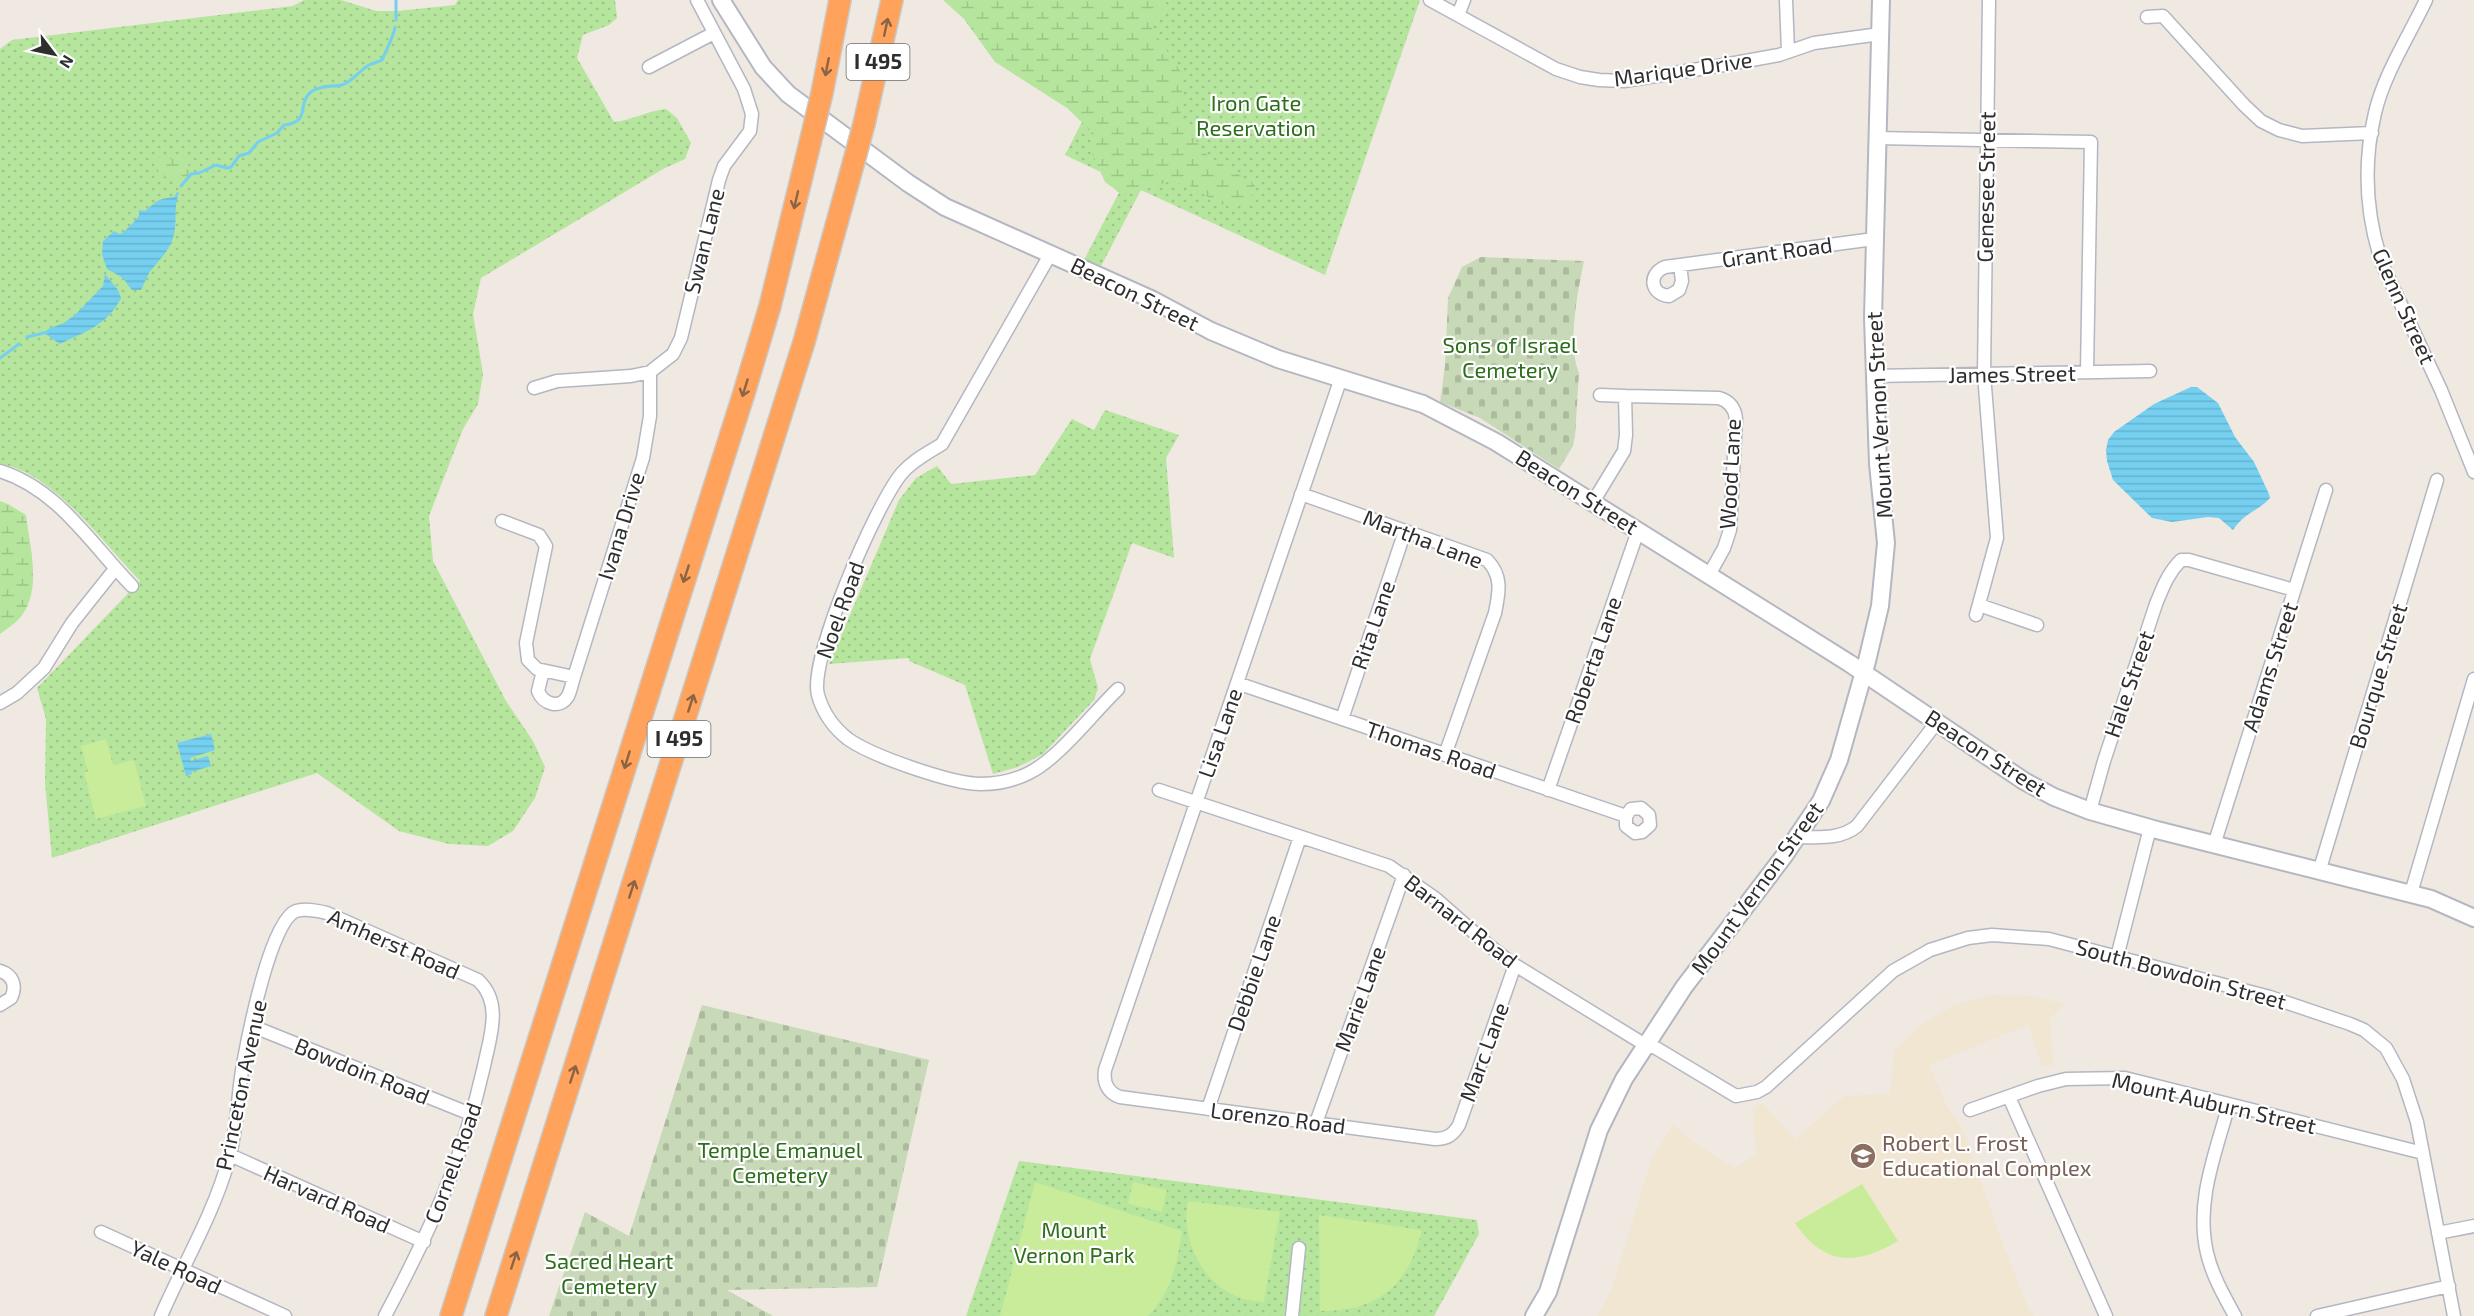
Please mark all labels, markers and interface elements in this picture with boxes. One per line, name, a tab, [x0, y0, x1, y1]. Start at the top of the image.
one-way arrow	[881, 17, 893, 36]
north arrow	[24, 24, 84, 84]
road number: I 495	[846, 44, 910, 80]
street label: Marique Drive	[1612, 45, 1754, 91]
text: N	[56, 52, 78, 72]
one-way arrow	[821, 57, 832, 76]
park label: Iron Gate Reservation	[1196, 89, 1316, 140]
street label: Genesee Street	[1971, 111, 1999, 263]
street label: Swan Lane	[677, 185, 729, 296]
one-way arrow	[790, 191, 802, 210]
street label: Grant Road	[1720, 230, 1834, 272]
street label: Glenn Street	[2368, 244, 2442, 367]
street label: Beacon Street	[1067, 251, 1204, 335]
street label: Mount Vernon Street	[1860, 311, 1896, 519]
park label: Sons of Israel Cemetery	[1442, 331, 1578, 382]
street label: James Street	[1948, 359, 2076, 387]
one-way arrow	[739, 379, 750, 398]
street label: Wood Lane	[1713, 418, 1745, 530]
street label: Beacon Street	[1512, 443, 1644, 539]
street label: Ivana Drive	[591, 469, 649, 583]
street label: Martha Lane	[1360, 503, 1487, 573]
street label: Noel Road	[810, 558, 869, 662]
one-way arrow	[680, 564, 691, 583]
street label: Rita Lane	[1345, 577, 1399, 673]
street label: Roberta Lane	[1558, 593, 1626, 727]
street label: Adams Street	[2236, 599, 2302, 735]
street label: Bourque Street	[2343, 600, 2411, 751]
street label: Hale Street	[2098, 627, 2158, 740]
street label: Lisa Lane	[1192, 685, 1246, 781]
one-way arrow	[686, 694, 697, 713]
street label: Beacon Street	[1921, 703, 2052, 801]
street label: Thomas Road	[1363, 715, 1500, 784]
road number: I 495	[648, 721, 710, 757]
one-way arrow	[621, 750, 632, 769]
street label: Mount Vernon Street	[1685, 796, 1828, 979]
street label: Barnard Road	[1400, 868, 1523, 972]
one-way arrow	[627, 880, 638, 899]
street label: Amherst Road	[324, 902, 464, 984]
street label: Debbie Lane	[1221, 911, 1285, 1034]
street label: South Bowdoin Street	[2073, 932, 2289, 1014]
street label: Marie Lane	[1328, 942, 1390, 1055]
street label: Princeton Avenue	[209, 997, 271, 1173]
street label: Marc Lane	[1453, 999, 1513, 1105]
street label: Bowdoin Road	[291, 1031, 434, 1109]
one-way arrow	[568, 1065, 579, 1084]
street label: Mount Auburn Street	[2110, 1066, 2319, 1138]
street label: Lorenzo Road	[1209, 1096, 1347, 1138]
street label: Cornell Road	[418, 1099, 486, 1227]
place label: Robert L. Frost Educational Complex	[1882, 1129, 2092, 1180]
park label: Temple Emanuel Cemetery	[698, 1136, 863, 1187]
school or university icon: Robert L. Frost Educational Complex	[1848, 1141, 1878, 1171]
street label: Harvard Road	[260, 1159, 395, 1238]
park label: Mount Vernon Park	[1013, 1216, 1135, 1267]
street label: Yale Road	[127, 1234, 226, 1298]
park label: Sacred Heart Cemetery	[545, 1247, 673, 1298]
one-way arrow	[509, 1251, 520, 1270]

